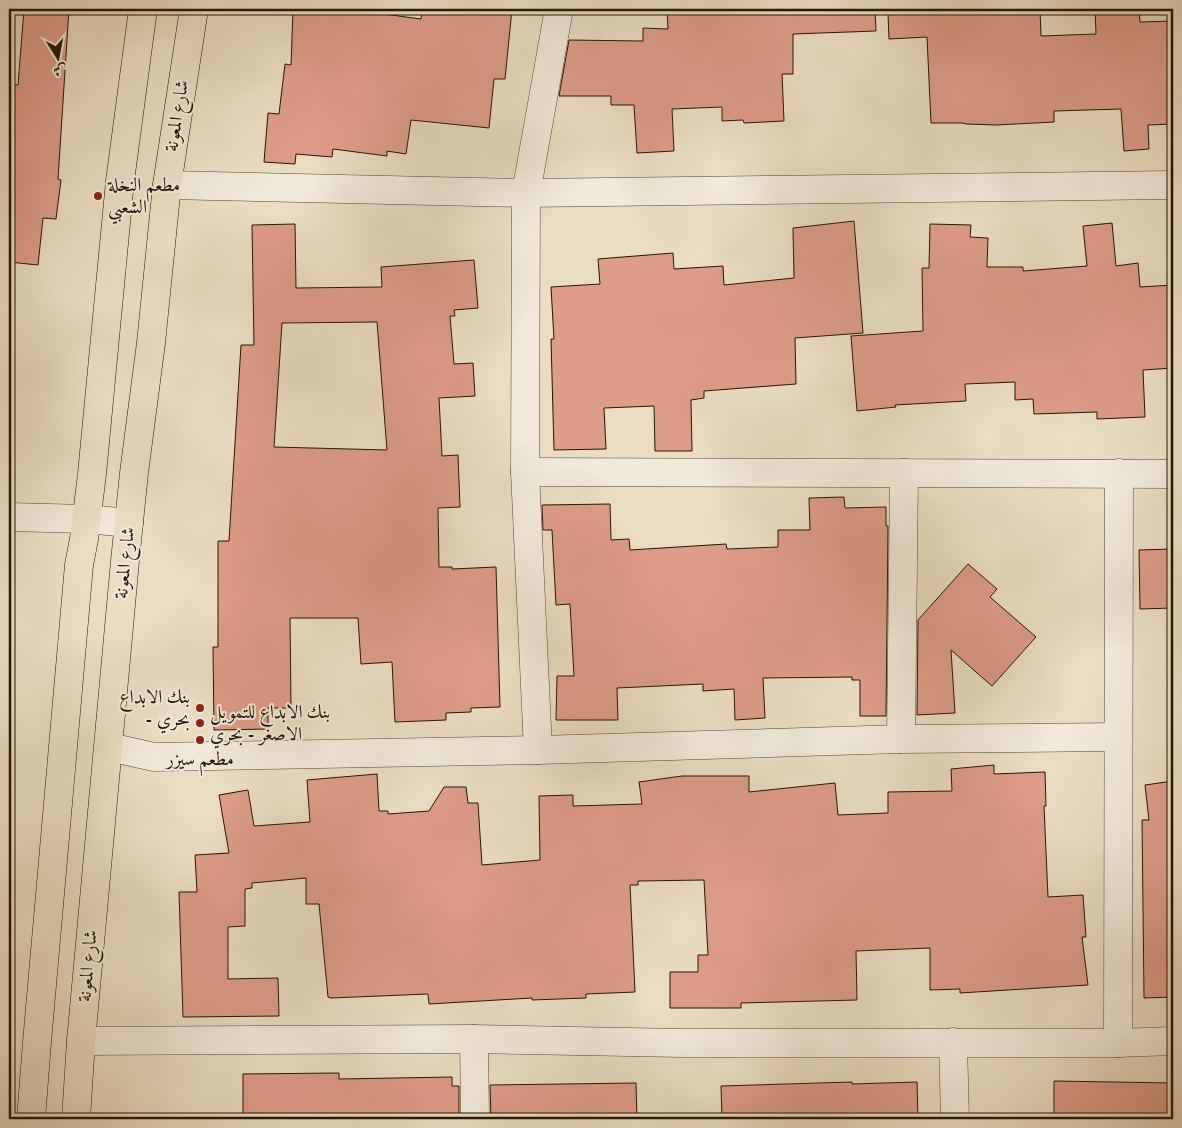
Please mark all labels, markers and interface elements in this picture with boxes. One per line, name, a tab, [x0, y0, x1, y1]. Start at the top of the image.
north arrow	[32, 32, 82, 82]
text: ش	[52, 60, 69, 80]
street label: شارع المعونة	[160, 79, 197, 154]
place label: مطعم النخلة الشعبي	[107, 174, 180, 225]
marker: مطعم النخلة الشعبي	[92, 190, 104, 202]
street label: شارع المعونة	[110, 526, 143, 600]
place label: بنك الابداع - بحري	[119, 686, 190, 734]
place label: بنك الابداع للتمويل الاصغر - بحري	[210, 701, 330, 749]
marker: بنك الابداع - بحري	[194, 702, 206, 714]
marker: بنك الابداع للتمويل الاصغر - بحري	[194, 717, 206, 729]
marker: مطعم سيزر	[194, 734, 206, 746]
place label: مطعم سيزر	[164, 748, 234, 777]
street label: شارع المعونة	[73, 929, 106, 1003]

